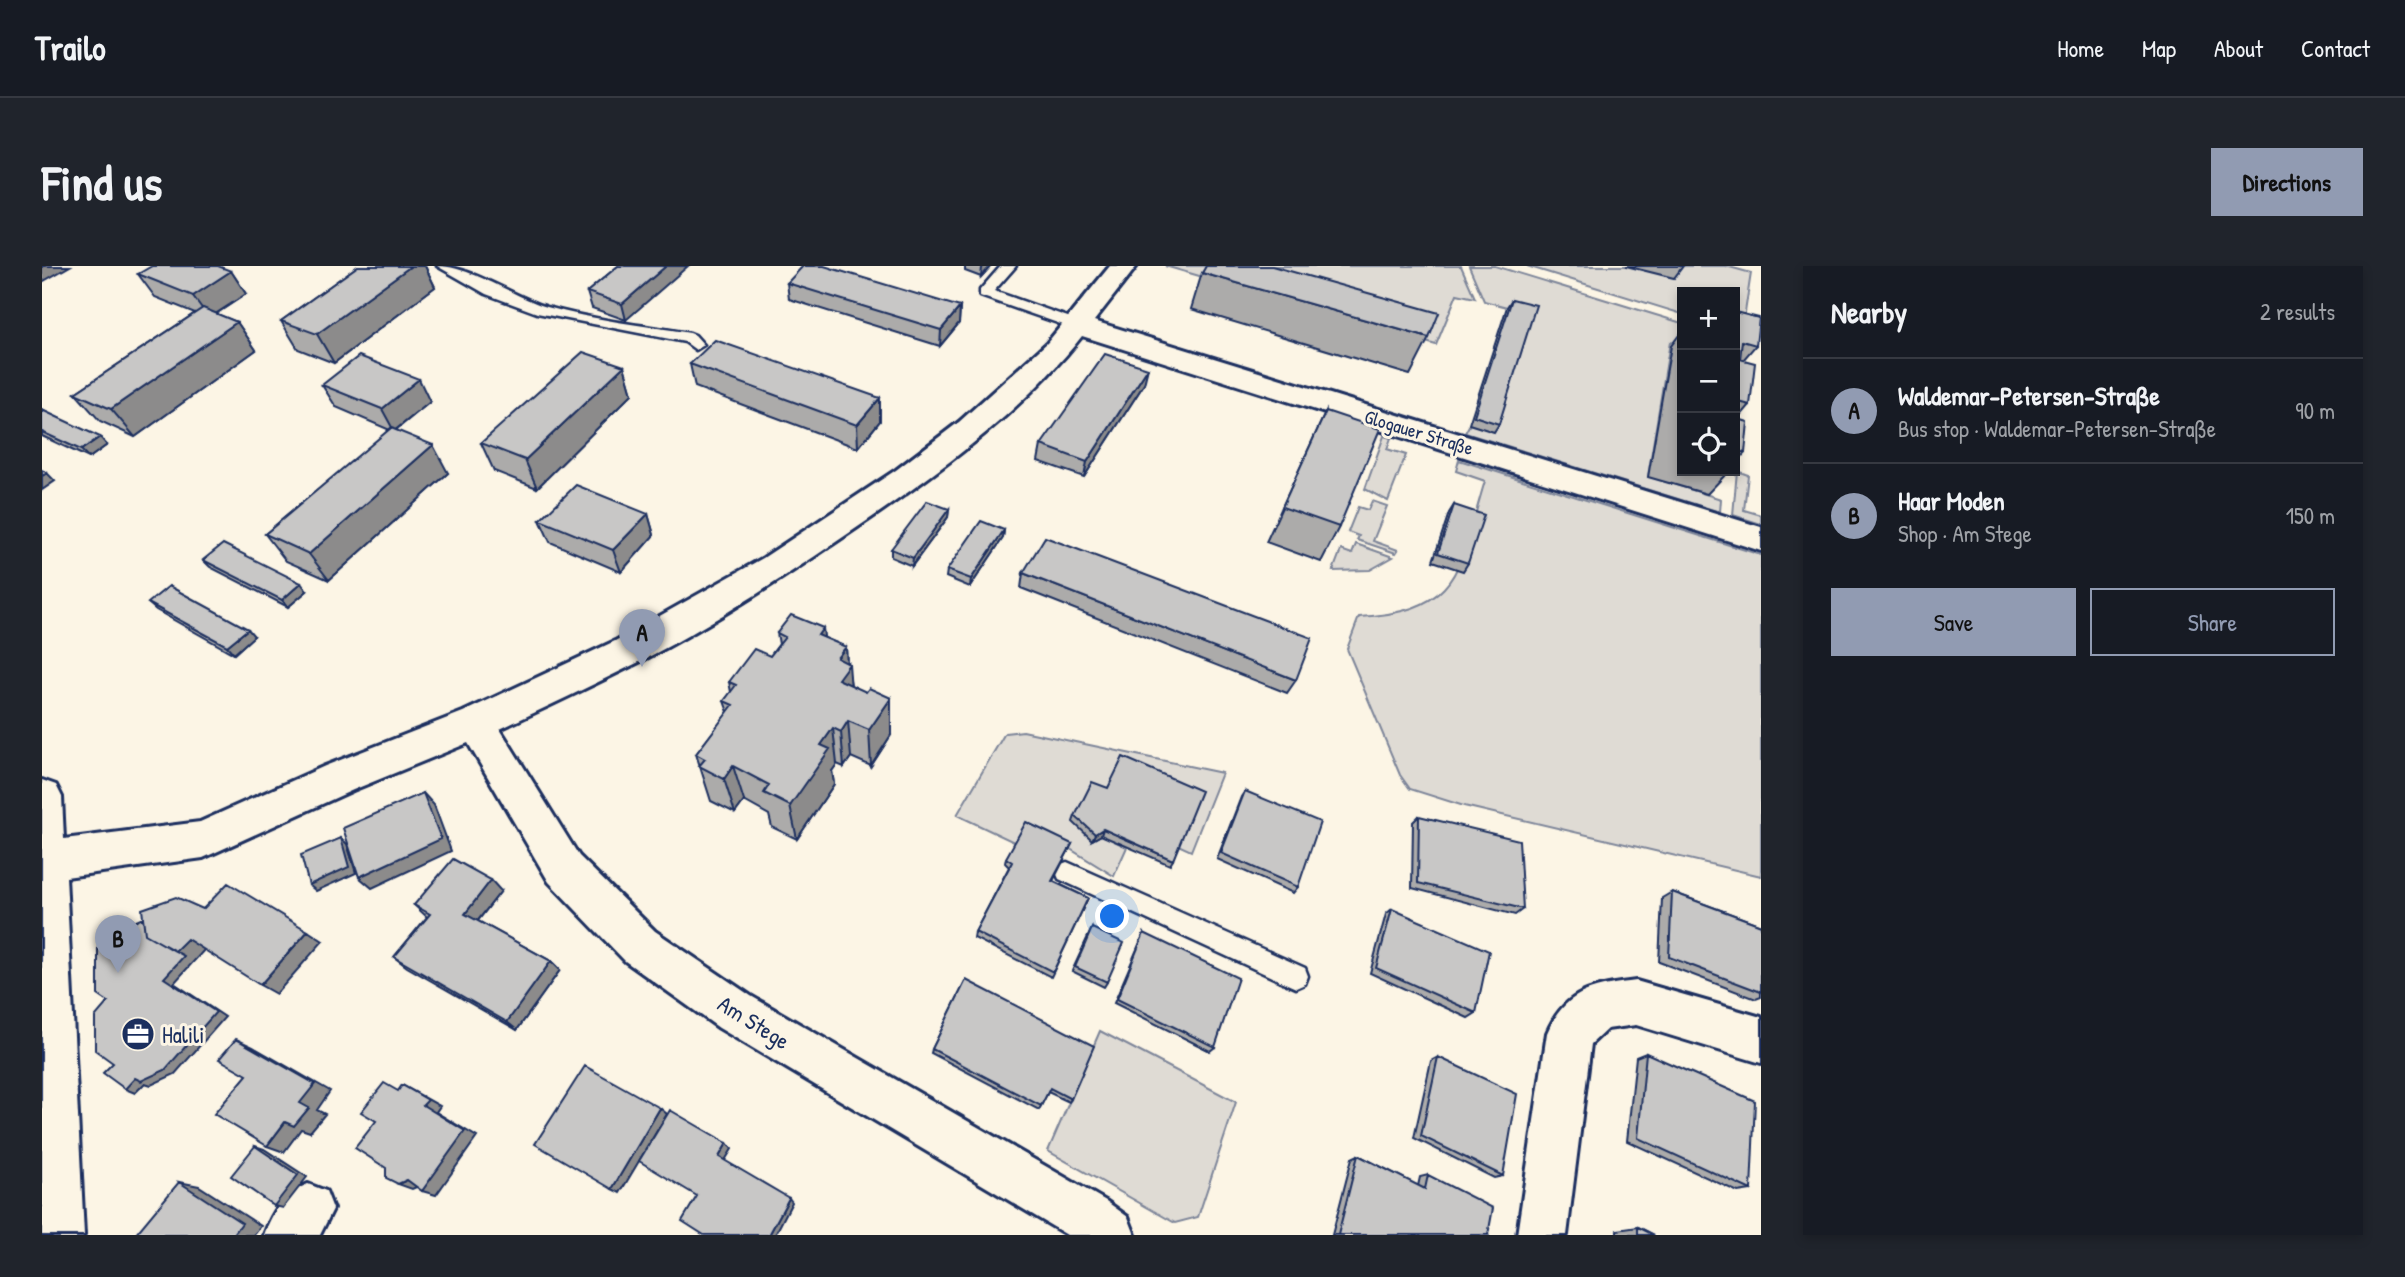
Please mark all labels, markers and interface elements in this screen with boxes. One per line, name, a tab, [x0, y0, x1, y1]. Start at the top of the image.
text: Trailo	[35, 26, 106, 70]
text: Home	[2057, 32, 2104, 64]
text: Map	[2142, 32, 2176, 64]
text: About	[2214, 32, 2263, 64]
text: Contact	[2301, 32, 2370, 64]
button: Directions	[2211, 148, 2363, 216]
text: Find us	[42, 149, 162, 215]
map controls	[1677, 287, 1740, 476]
button: +	[1677, 287, 1740, 350]
text: Nearby	[1831, 292, 1907, 332]
text: 2 results	[2260, 296, 2335, 327]
button: −	[1677, 350, 1740, 413]
text: Waldemar-Petersen-Straße	[1898, 378, 2160, 413]
text: A	[1848, 395, 1860, 426]
text: 90 m	[2295, 395, 2335, 426]
street label: Glogauer Straße	[1362, 403, 1477, 461]
button: locate	[1677, 413, 1740, 476]
text: Bus stop · Waldemar-Petersen-Straße	[1898, 413, 2216, 444]
text: Haar Moden	[1898, 483, 2005, 518]
text: B	[1848, 500, 1860, 531]
text: 150 m	[2286, 500, 2335, 531]
text: Shop · Am Stege	[1898, 518, 2032, 549]
button: Save	[1831, 588, 2076, 656]
button: Share	[2090, 588, 2335, 656]
pin: A	[619, 609, 665, 667]
your location	[1095, 899, 1129, 933]
pin: B	[95, 915, 141, 973]
street label: Am Stege	[712, 988, 796, 1056]
office icon: Halili	[119, 1015, 157, 1053]
place label: Halili	[162, 1019, 204, 1050]

